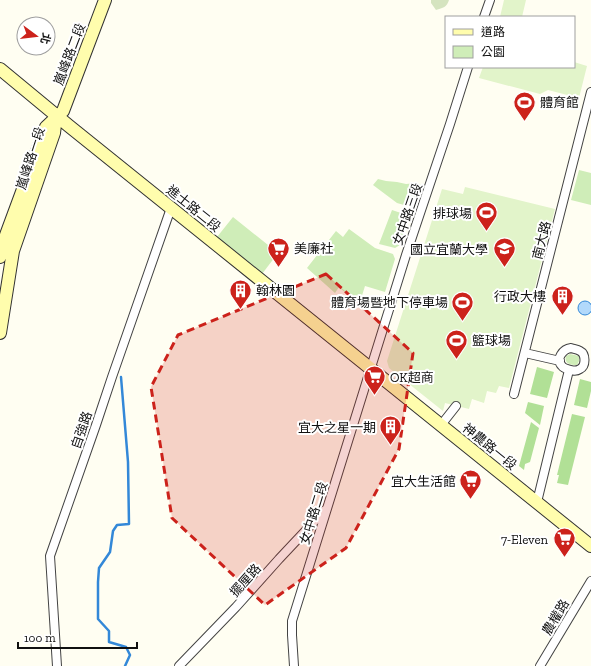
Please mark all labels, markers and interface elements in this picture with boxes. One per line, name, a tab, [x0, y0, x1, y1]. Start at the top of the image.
north arrow	[16, 16, 56, 56]
legend	[445, 16, 575, 68]
street label: 嵐峰路二段	[51, 21, 88, 87]
text: 道路	[481, 25, 505, 39]
text: 北	[37, 31, 53, 45]
text: 公園	[481, 45, 505, 59]
sports icon: 體育館	[511, 89, 537, 122]
place label: 體育館	[540, 95, 579, 110]
street label: 嵐峰路一段	[13, 125, 48, 191]
street label: 女中路三段	[390, 181, 425, 247]
street label: 進士路二段	[164, 182, 224, 235]
sports icon: 排球場	[474, 200, 500, 233]
place label: 排球場	[433, 206, 472, 221]
street label: 南大路	[529, 219, 553, 261]
supermarket icon: 美廉社	[266, 235, 292, 268]
school or university icon: 國立宜蘭大學	[491, 236, 517, 269]
place label: 美廉社	[294, 241, 333, 256]
place label: 國立宜蘭大學	[410, 242, 488, 257]
building icon: 翰林園	[227, 277, 253, 310]
place label: 翰林園	[256, 283, 295, 298]
building icon: 行政大樓	[549, 283, 575, 316]
sports icon: 體育場暨地下停車場	[450, 289, 476, 322]
place label: 行政大樓	[494, 289, 546, 304]
place label: 體育場暨地下停車場	[331, 295, 448, 310]
sports icon: 籃球場	[444, 327, 470, 360]
place label: 籃球場	[472, 333, 511, 348]
supermarket icon: OK超商	[362, 364, 388, 397]
place label: OK超商	[390, 370, 434, 385]
street label: 自強路	[68, 409, 95, 451]
building icon: 宜大之星一期	[378, 414, 404, 447]
place label: 宜大之星一期	[298, 420, 376, 435]
street label: 神農路一段	[460, 420, 520, 473]
supermarket icon: 宜大生活館	[458, 468, 484, 501]
place label: 宜大生活館	[391, 474, 456, 489]
street label: 女中路二段	[297, 480, 330, 546]
supermarket icon: 7-Eleven	[551, 526, 577, 559]
place label: 7-Eleven	[501, 532, 549, 547]
street label: 擺厘路	[227, 561, 264, 600]
street label: 農權路	[539, 597, 572, 638]
scale bar	[18, 624, 137, 650]
text: 100 m	[24, 631, 56, 645]

